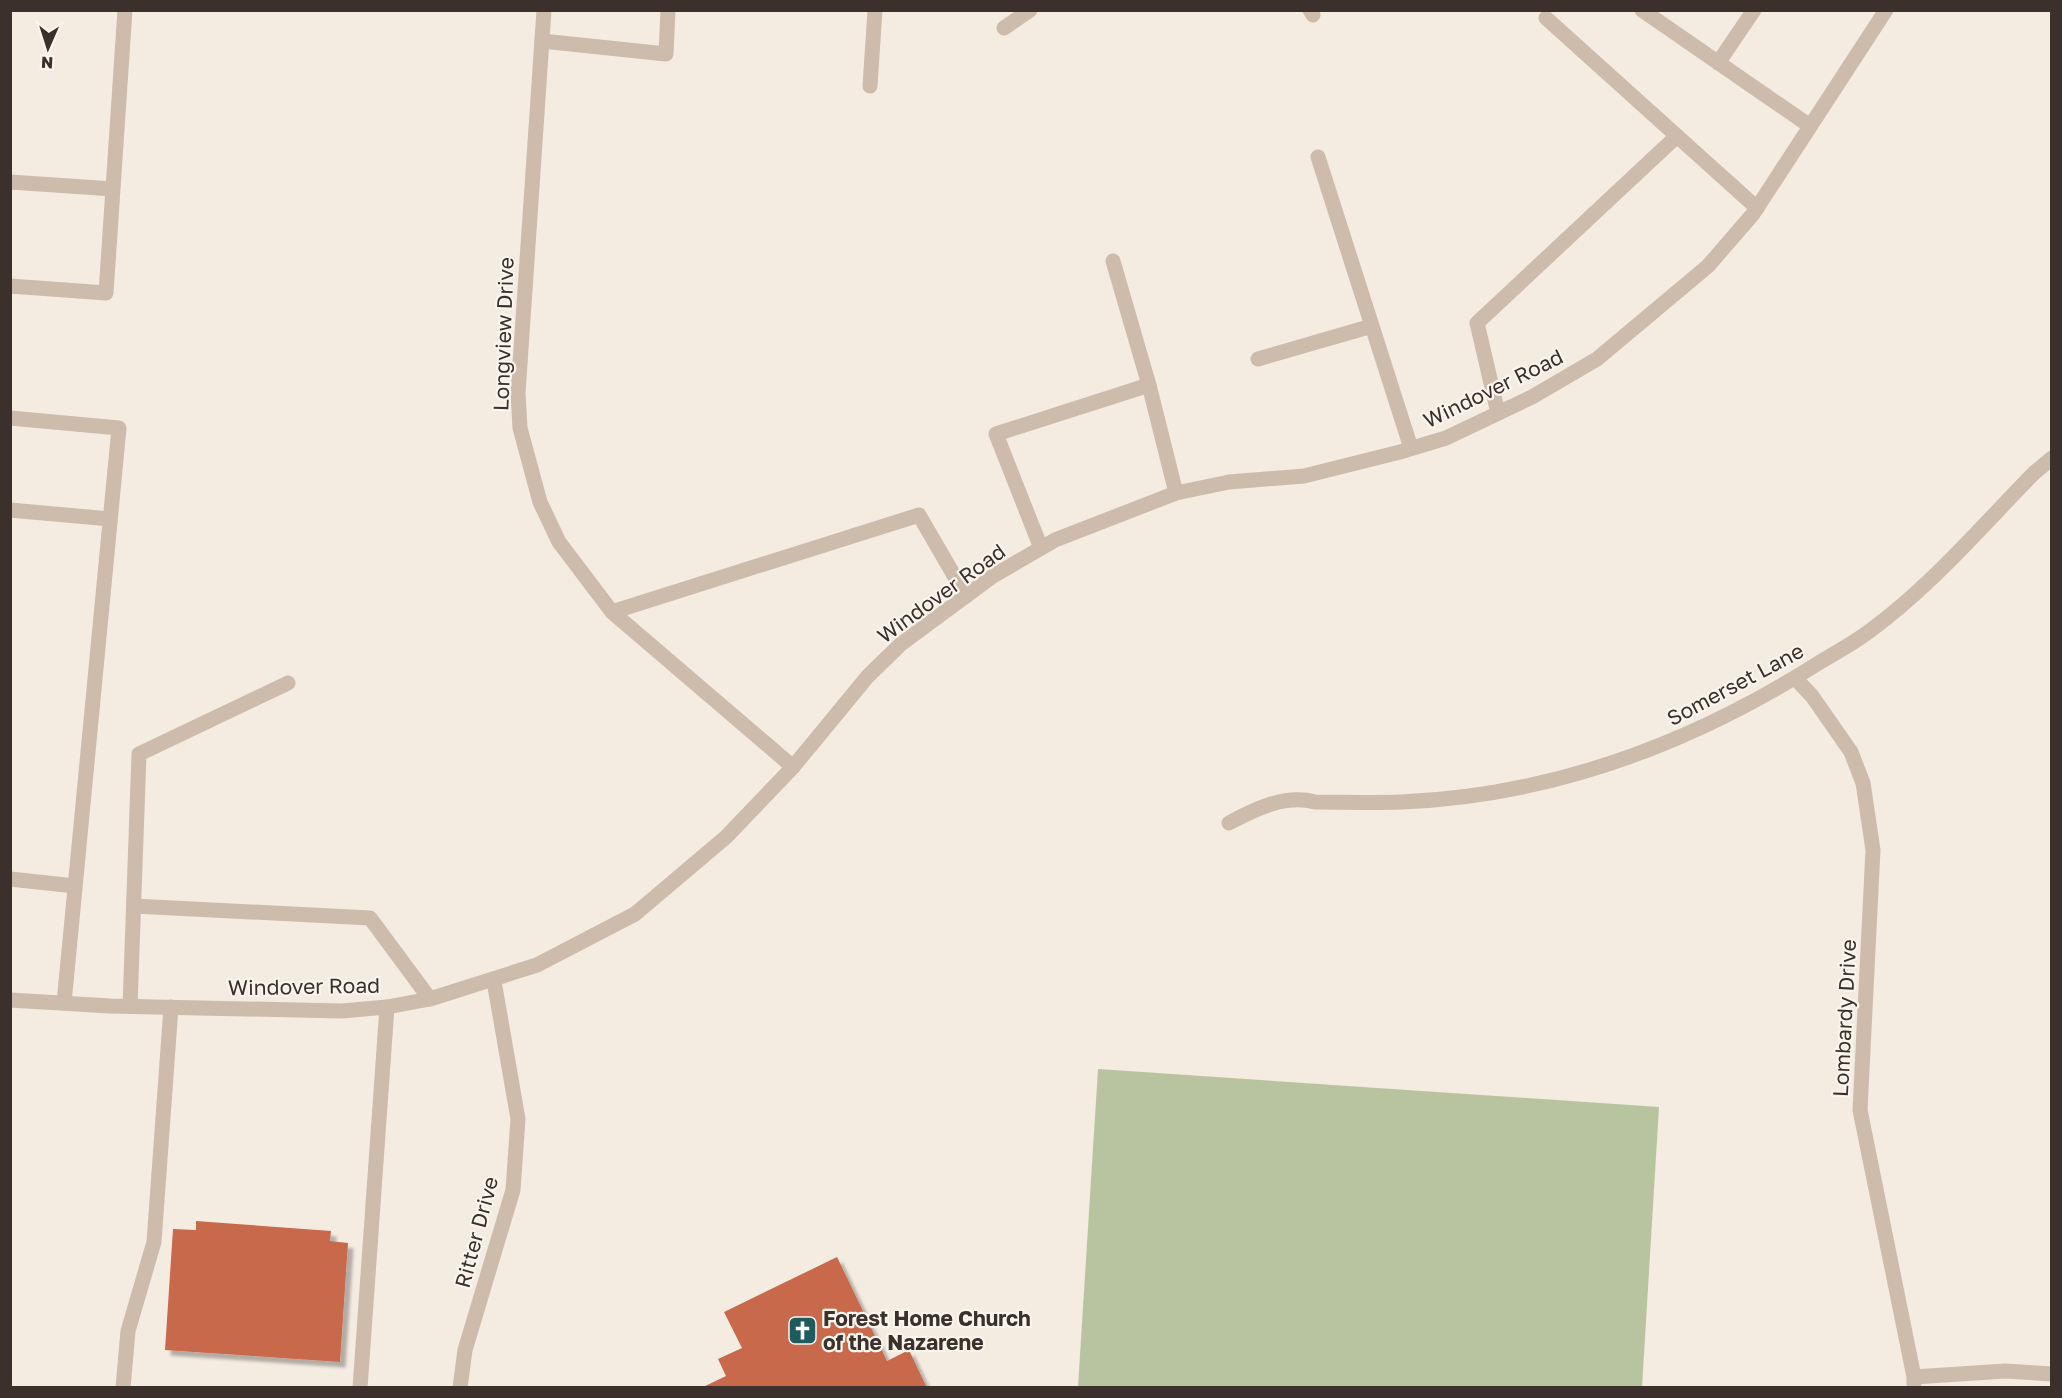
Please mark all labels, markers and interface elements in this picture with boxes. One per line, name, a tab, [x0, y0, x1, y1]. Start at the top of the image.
north arrow	[18, 18, 78, 78]
text: N	[41, 53, 54, 73]
street label: Longview Drive	[487, 257, 519, 411]
street label: Windover Road	[1419, 343, 1567, 433]
street label: Windover Road	[872, 538, 1010, 648]
street label: Somerset Lane	[1662, 637, 1808, 731]
street label: Lombardy Drive	[1827, 939, 1861, 1097]
street label: Windover Road	[228, 972, 380, 1000]
street label: Ritter Drive	[449, 1174, 503, 1290]
place label: Forest Home Church of the Nazarene	[823, 1305, 1031, 1355]
church icon: Forest Home Church of the Nazarene	[786, 1314, 818, 1346]

